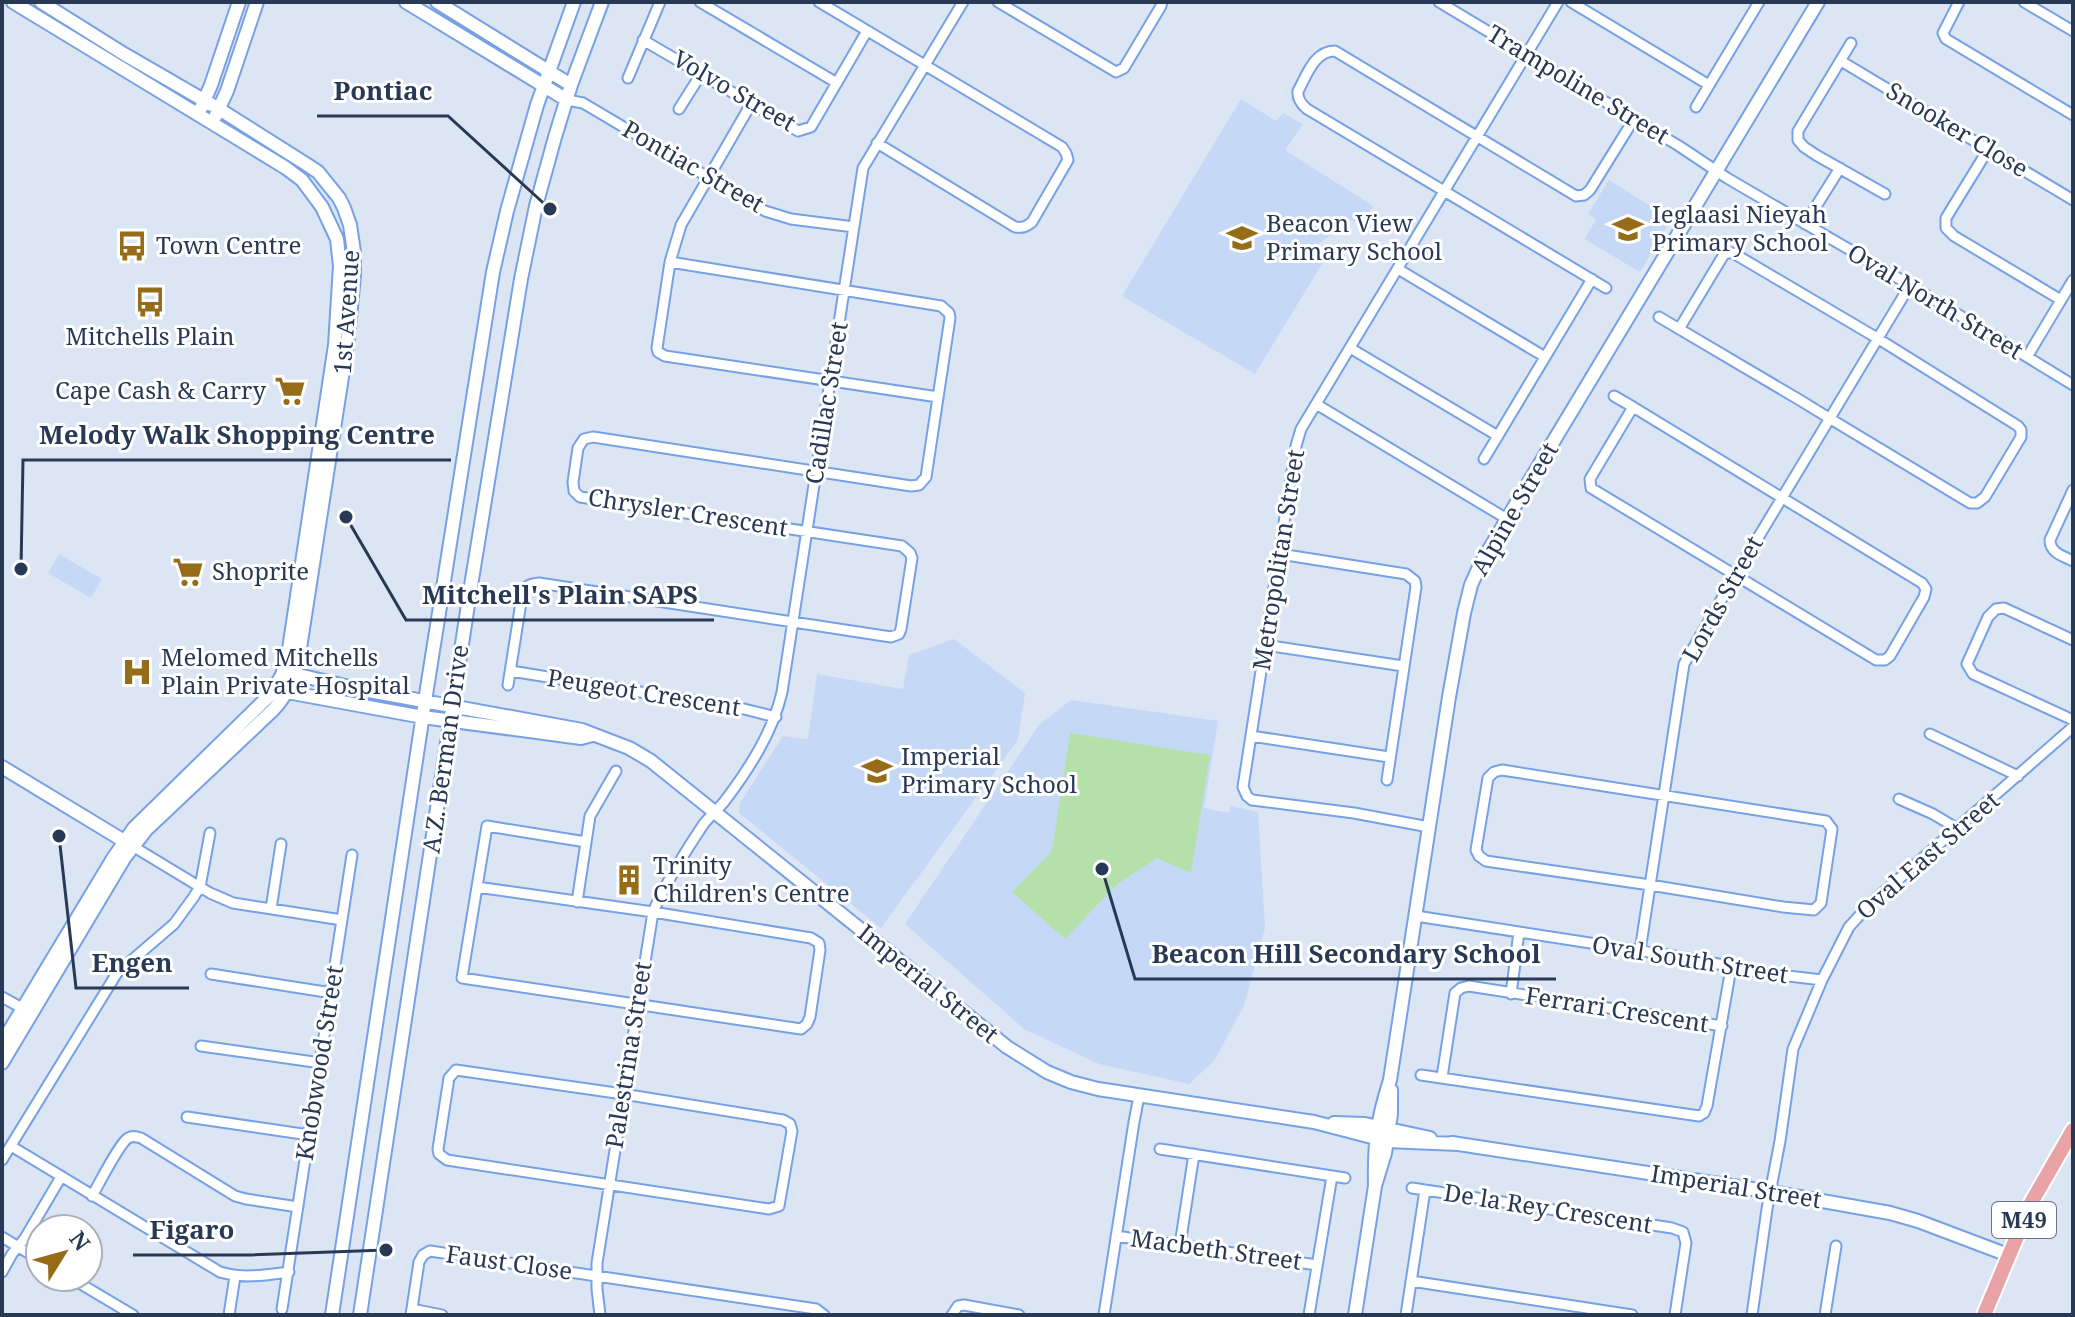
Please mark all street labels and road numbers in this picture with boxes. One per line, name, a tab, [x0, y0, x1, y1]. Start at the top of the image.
street label: Trampoline Street	[1482, 16, 1676, 151]
street label: Volvo Street	[667, 41, 802, 138]
street label: Snooker Close	[1881, 73, 2035, 184]
street label: Pontiac Street	[617, 112, 771, 220]
street label: Oval North Street	[1842, 235, 2030, 366]
street label: 1st Avenue	[325, 249, 366, 375]
street label: Cadillac Street	[796, 319, 855, 486]
street label: Alpine Street	[1462, 436, 1565, 581]
street label: Metropolitan Street	[1244, 447, 1311, 673]
street label: Chrysler Crescent	[586, 479, 790, 544]
street label: Lords Street	[1674, 530, 1770, 667]
street label: A.Z. Berman Drive	[414, 642, 475, 855]
street label: Peugeot Crescent	[545, 660, 743, 723]
street label: Oval East Street	[1848, 783, 2006, 926]
street label: Imperial Street	[852, 916, 1006, 1050]
street label: Oval South Street	[1590, 927, 1791, 990]
street label: Palestrina Street	[596, 959, 659, 1151]
street label: Knobwood Street	[287, 963, 350, 1163]
street label: Ferrari Crescent	[1523, 978, 1711, 1039]
street label: Imperial Street	[1649, 1156, 1824, 1215]
street label: De la Rey Crescent	[1442, 1175, 1655, 1240]
road number: M49	[1992, 1202, 2056, 1238]
street label: Macbeth Street	[1129, 1220, 1304, 1277]
street label: Faust Close	[444, 1236, 574, 1287]

